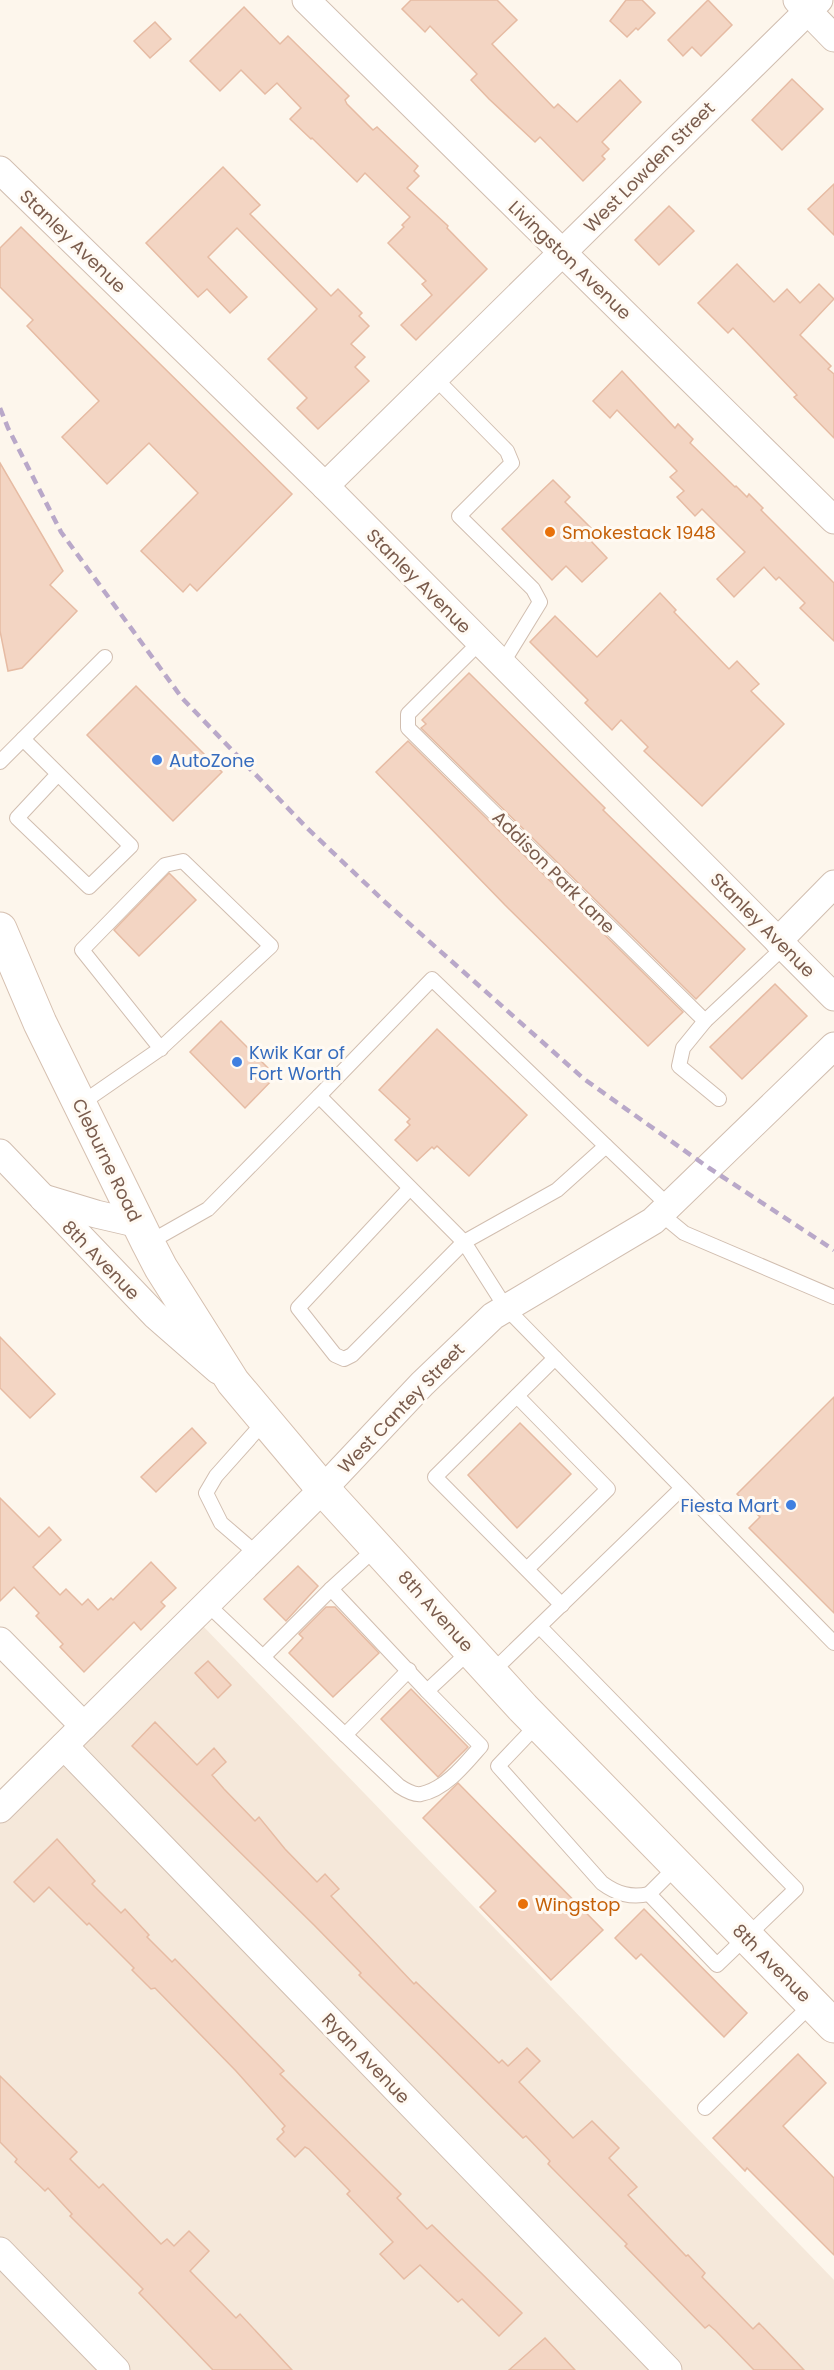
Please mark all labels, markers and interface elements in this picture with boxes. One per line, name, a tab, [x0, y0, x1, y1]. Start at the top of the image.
street label: West Lowden Street	[578, 96, 720, 238]
street label: Stanley Avenue	[14, 184, 132, 298]
street label: Livingston Avenue	[503, 195, 637, 325]
place label: Smokestack 1948	[562, 520, 716, 545]
street label: Stanley Avenue	[361, 523, 477, 639]
marker: Smokestack 1948	[543, 525, 557, 539]
place label: AutoZone	[169, 748, 255, 773]
marker: AutoZone	[150, 753, 164, 767]
street label: Addison Park Lane	[487, 805, 621, 939]
street label: Stanley Avenue	[705, 867, 821, 983]
place label: Kwik Kar of Fort Worth	[249, 1040, 345, 1086]
marker: Kwik Kar of Fort Worth	[230, 1055, 244, 1069]
street label: Cleburne Road	[66, 1094, 148, 1226]
street label: 8th Avenue	[57, 1215, 145, 1305]
street label: West Cantey Street	[332, 1337, 470, 1479]
place label: Fiesta Mart	[680, 1493, 779, 1518]
marker: Fiesta Mart	[784, 1498, 798, 1512]
street label: 8th Avenue	[393, 1565, 479, 1657]
place label: Wingstop	[535, 1892, 620, 1917]
marker: Wingstop	[516, 1897, 530, 1911]
street label: 8th Avenue	[727, 1918, 817, 2008]
street label: Ryan Avenue	[316, 2007, 416, 2109]

